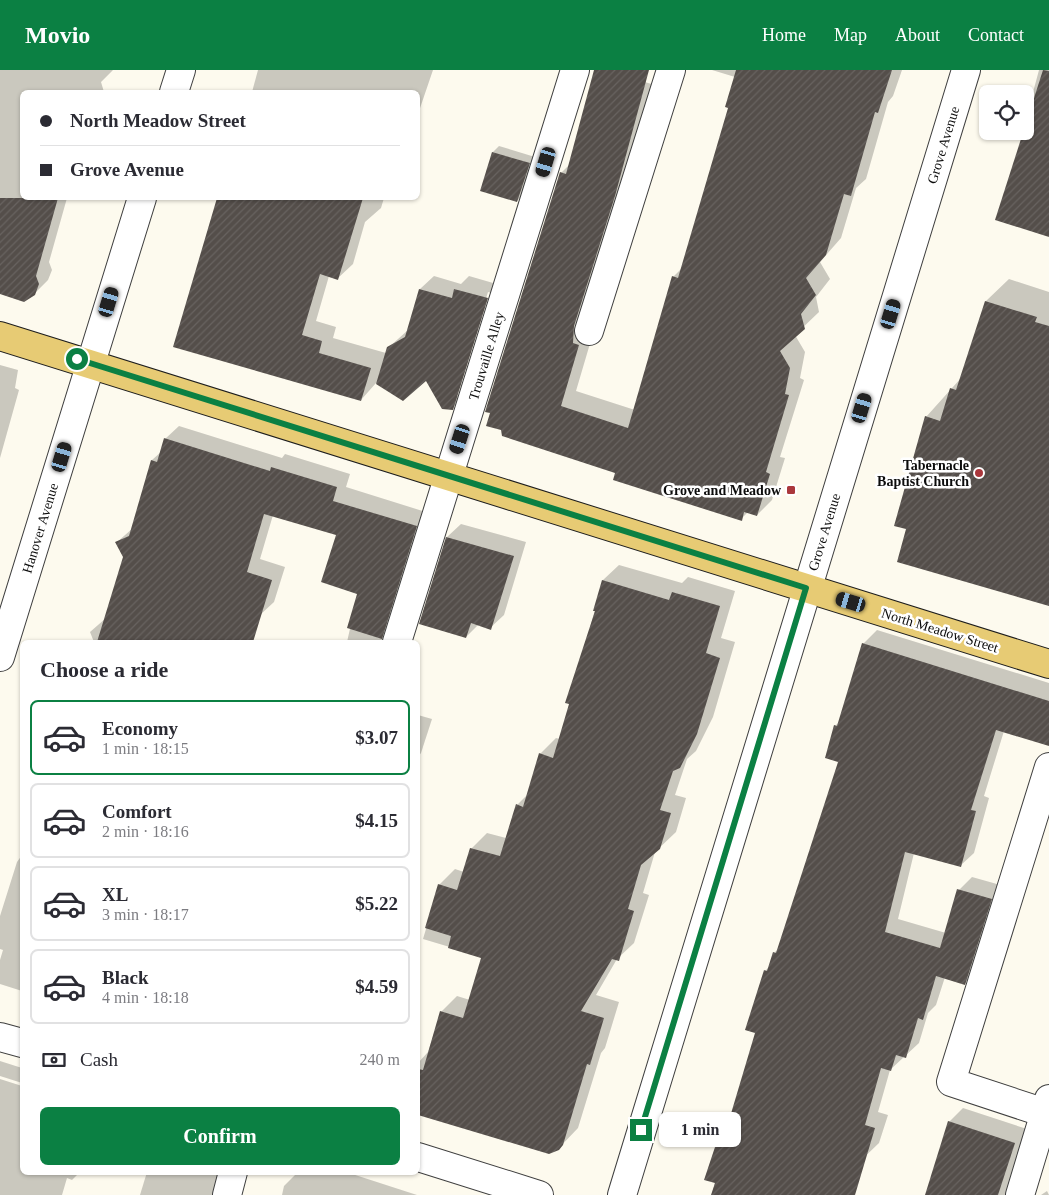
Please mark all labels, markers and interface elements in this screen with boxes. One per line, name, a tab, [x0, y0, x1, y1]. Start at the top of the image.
text: Movio	[25, 22, 90, 48]
text: Home	[762, 25, 806, 45]
text: Map	[834, 25, 867, 45]
text: About	[895, 25, 940, 45]
text: Contact	[968, 25, 1024, 45]
map controls	[979, 85, 1034, 140]
button: locate	[979, 85, 1034, 140]
street label: Grove Avenue	[925, 105, 962, 186]
text: North Meadow Street	[70, 110, 246, 131]
car	[534, 145, 557, 179]
text: Grove Avenue	[70, 159, 184, 180]
car	[97, 285, 120, 319]
car	[879, 297, 902, 331]
street label: Trouvaille Alley	[466, 310, 507, 402]
route start	[66, 348, 88, 370]
car	[850, 391, 873, 425]
car	[448, 422, 471, 456]
car	[50, 440, 73, 474]
place label: Tabernacle Baptist Church	[877, 458, 969, 489]
marker: Tabernacle Baptist Church	[973, 467, 985, 479]
street label: Hanover Avenue	[20, 481, 61, 575]
place label: Grove and Meadow	[663, 483, 782, 498]
marker: Grove and Meadow	[785, 484, 797, 496]
street label: Grove Avenue	[806, 492, 843, 573]
car	[834, 590, 867, 614]
street label: North Meadow Street	[880, 606, 1000, 655]
text: Choose a ride	[40, 657, 168, 682]
icon: car	[42, 715, 87, 760]
text: Economy	[102, 718, 178, 739]
text: $3.07	[355, 727, 398, 748]
text: 1 min · 18:15	[102, 740, 189, 757]
icon: car	[42, 798, 87, 843]
text: Comfort	[102, 801, 172, 822]
text: $4.15	[355, 810, 398, 831]
text: 2 min · 18:16	[102, 823, 189, 840]
icon: car	[42, 881, 87, 926]
text: XL	[102, 884, 128, 905]
text: $5.22	[355, 893, 398, 914]
text: 3 min · 18:17	[102, 906, 189, 923]
icon: car	[42, 964, 87, 1009]
text: Black	[102, 967, 148, 988]
text: $4.59	[355, 976, 398, 997]
text: 4 min · 18:18	[102, 989, 189, 1006]
icon: cash	[40, 1046, 68, 1074]
text: Cash	[80, 1049, 118, 1070]
text: 240 m	[360, 1051, 400, 1068]
button: Confirm	[40, 1107, 400, 1165]
callout: 1 min	[658, 1112, 741, 1148]
route end	[630, 1119, 652, 1141]
text: 1 min	[681, 1121, 719, 1138]

